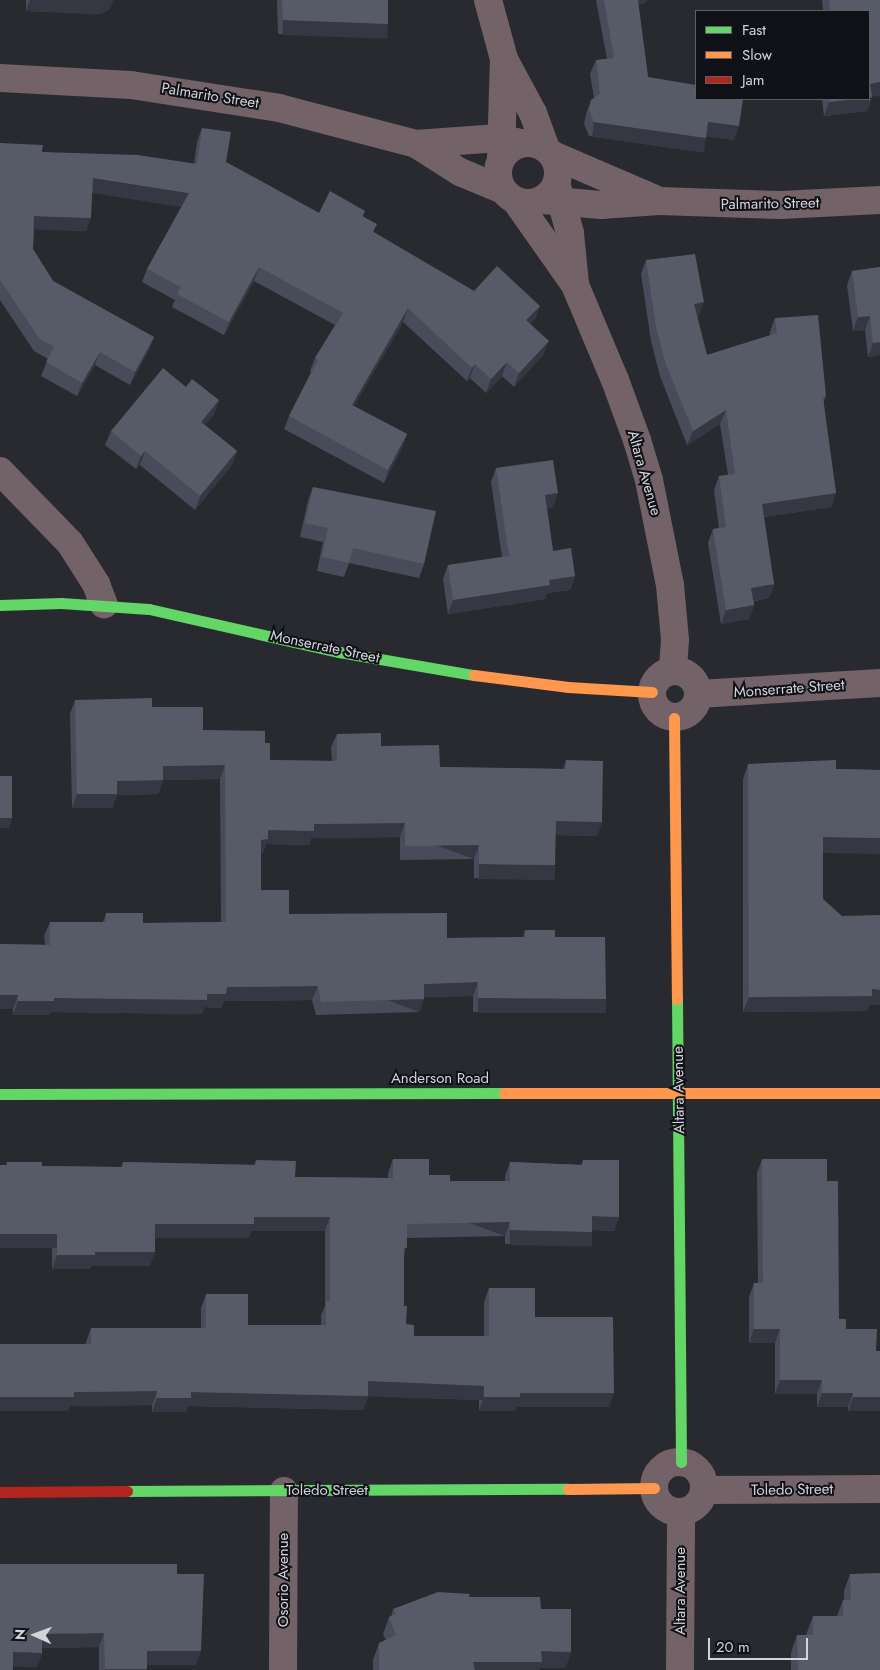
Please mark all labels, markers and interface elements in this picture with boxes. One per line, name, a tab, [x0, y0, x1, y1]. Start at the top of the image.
legend	[695, 10, 870, 100]
text: Fast	[742, 19, 766, 41]
text: Slow	[742, 44, 772, 66]
text: Jam	[742, 69, 765, 91]
street label: Palmarito Street	[160, 79, 260, 113]
street label: Palmarito Street	[721, 194, 819, 214]
street label: Altara Avenue	[623, 428, 665, 518]
street label: Monserrate Street	[269, 627, 381, 667]
street label: Monserrate Street	[733, 676, 845, 702]
street label: Altara Avenue	[669, 1046, 689, 1134]
street label: Anderson Road	[391, 1070, 489, 1088]
street label: Toledo Street	[751, 1480, 833, 1500]
street label: Toledo Street	[286, 1482, 368, 1500]
street label: Osorio Avenue	[275, 1533, 293, 1627]
street label: Altara Avenue	[672, 1547, 690, 1635]
north arrow	[10, 1610, 60, 1660]
scale bar	[710, 1628, 810, 1660]
text: N	[10, 1629, 30, 1640]
text: 20 m	[716, 1636, 750, 1658]

